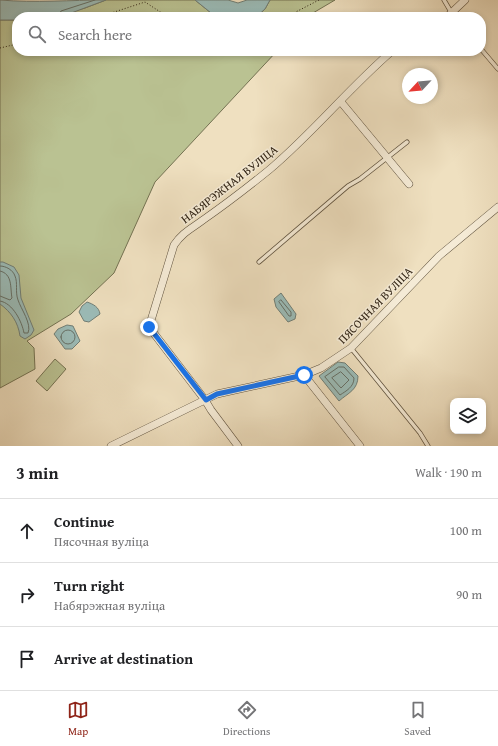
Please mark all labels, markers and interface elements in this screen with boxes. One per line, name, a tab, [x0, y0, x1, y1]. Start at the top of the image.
search box	[12, 12, 486, 56]
icon: search	[26, 23, 48, 45]
text: Search here	[58, 24, 132, 45]
north arrow	[402, 68, 438, 104]
street label: НАБЯРЭЖНАЯ ВУЛІЦА	[177, 140, 281, 227]
street label: ПЯСОЧНАЯ ВУЛІЦА	[334, 262, 417, 347]
route end	[140, 318, 158, 336]
route start	[295, 366, 313, 384]
map controls	[450, 398, 486, 434]
button: layers	[450, 398, 486, 434]
text: 3 min	[16, 460, 58, 485]
text: Walk · 190 m	[415, 463, 482, 482]
text: Continue	[54, 511, 115, 532]
icon: ahead	[16, 520, 38, 542]
text: 100 m	[450, 521, 482, 540]
text: Пясочная вуліца	[54, 532, 149, 551]
text: Turn right	[54, 575, 125, 596]
icon: right	[16, 584, 38, 606]
text: 90 m	[456, 585, 482, 604]
text: Набярэжная вуліца	[54, 596, 165, 615]
icon: arrive	[16, 648, 38, 670]
text: Arrive at destination	[54, 648, 193, 669]
tab: Map	[67, 699, 89, 739]
tab: Directions	[223, 699, 270, 739]
tab: Saved	[404, 699, 431, 739]

